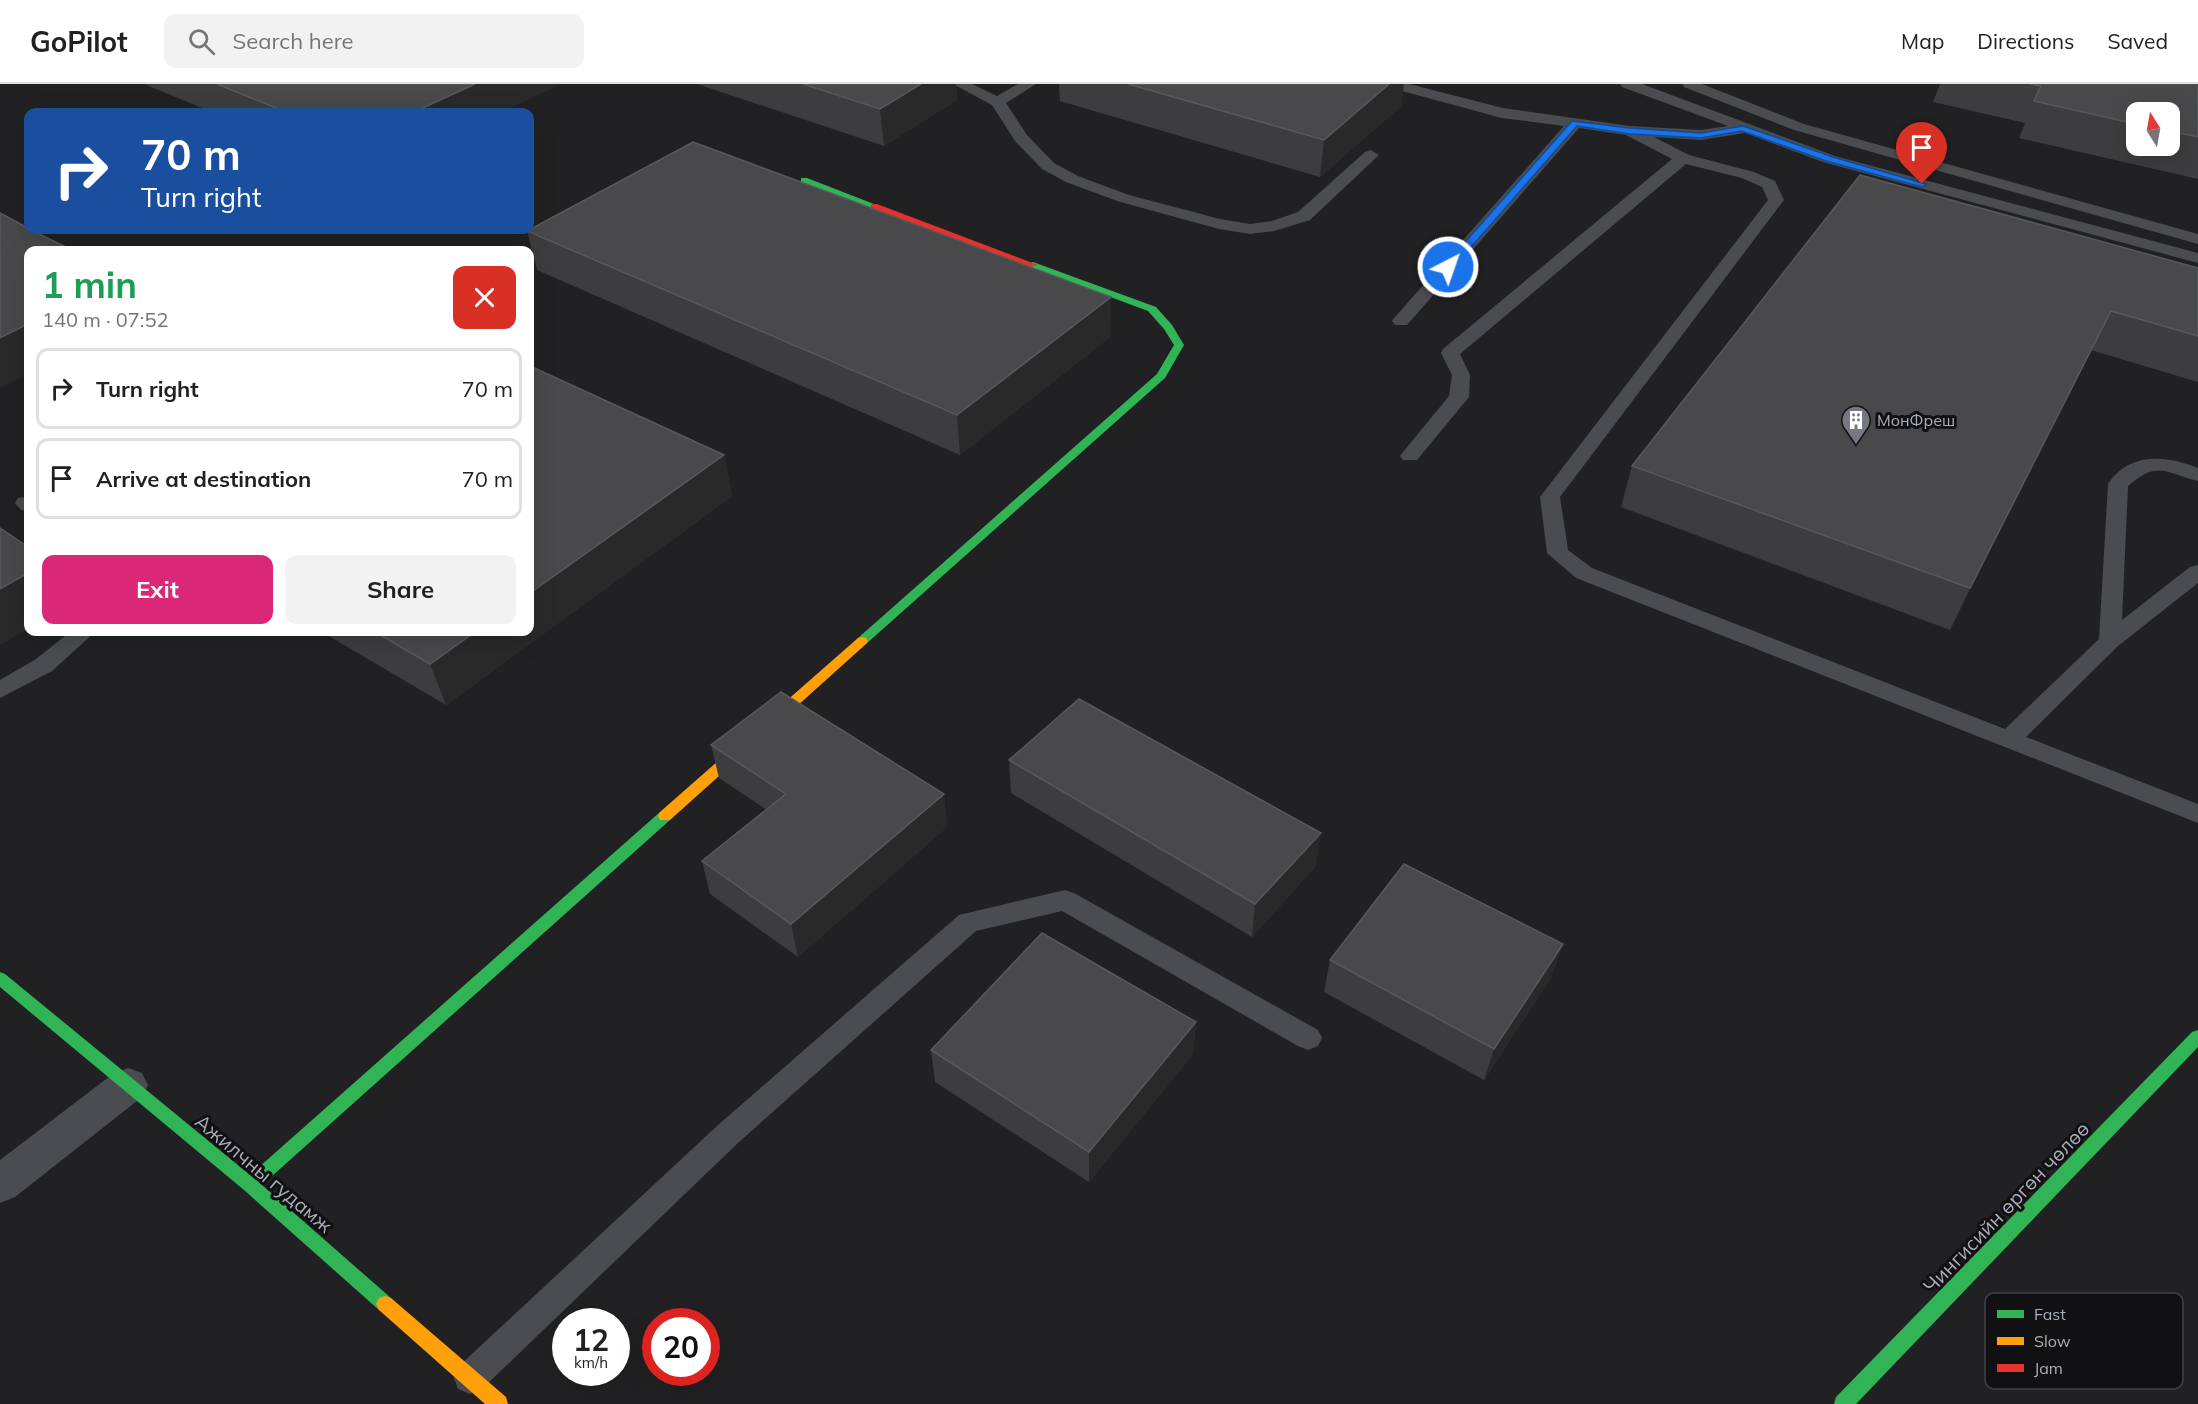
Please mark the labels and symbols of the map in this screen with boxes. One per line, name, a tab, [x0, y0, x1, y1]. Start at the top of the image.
north arrow	[2126, 102, 2180, 156]
pin	[1896, 122, 1947, 184]
position arrow	[1416, 235, 1480, 299]
building icon: МонФреш	[1840, 404, 1872, 446]
place label: МонФреш	[1877, 410, 1955, 430]
street label: Ажилчны гудамж	[190, 1108, 338, 1238]
street label: Чингисийн өргөн чөлөө	[1918, 1116, 2094, 1298]
legend	[1985, 1293, 2183, 1389]
text: Fast	[2034, 1304, 2066, 1324]
speed limit sign: 20	[642, 1308, 720, 1386]
text: Slow	[2034, 1331, 2071, 1351]
text: Jam	[2034, 1358, 2063, 1378]

